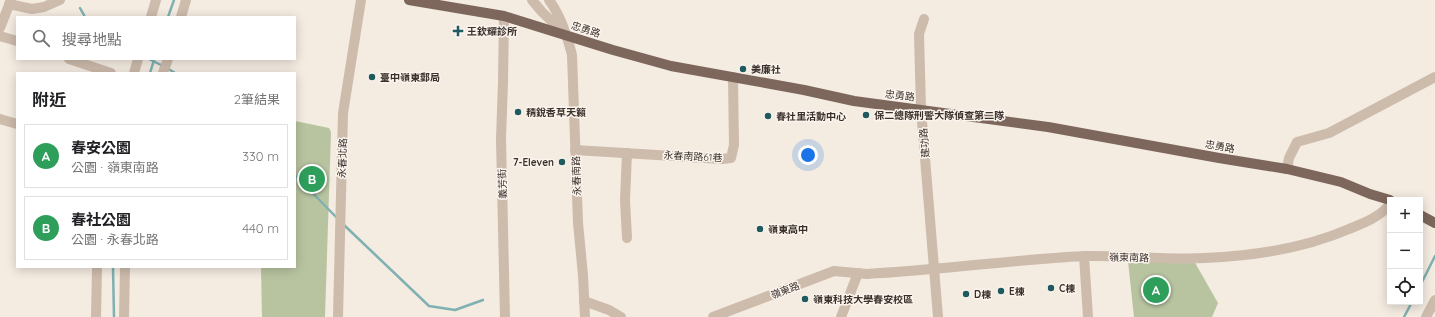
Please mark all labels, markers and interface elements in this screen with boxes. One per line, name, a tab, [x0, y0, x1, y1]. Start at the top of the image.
search box	[16, 16, 296, 60]
street label: 忠勇路	[570, 19, 602, 40]
marker: 王欽耀診所	[452, 25, 464, 37]
place label: 王欽耀診所	[467, 25, 517, 38]
icon: search	[30, 27, 52, 49]
text: 搜尋地點	[62, 30, 122, 49]
place label: 美廉社	[751, 63, 781, 76]
marker: 美廉社	[738, 64, 748, 74]
place label: 臺中嶺東郵局	[380, 71, 440, 84]
marker: 臺中嶺東郵局	[367, 72, 377, 82]
street label: 忠勇路	[884, 87, 916, 104]
text: 附近	[32, 89, 66, 110]
text: 2筆結果	[234, 91, 280, 107]
place label: 精銳香草天籟	[526, 106, 586, 119]
marker: 精銳香草天籟	[513, 107, 523, 117]
place label: 保二總隊刑警大隊偵查第二隊	[874, 109, 1005, 122]
place label: 春社里活動中心	[776, 110, 846, 123]
marker: 保二總隊刑警大隊偵查第二隊	[861, 110, 871, 120]
marker: 春社里活動中心	[763, 111, 773, 121]
street label: 建功路	[917, 127, 932, 158]
street label: 忠勇路	[1204, 137, 1236, 155]
text: 春安公園	[71, 138, 131, 157]
street label: 永春北路	[335, 138, 350, 178]
your location	[798, 145, 818, 165]
text: A	[42, 148, 50, 164]
text: 330 m	[242, 148, 279, 164]
street label: 永春南路61巷	[663, 148, 723, 165]
place label: 7-Eleven	[513, 156, 554, 169]
street label: 永春南路	[569, 156, 584, 196]
marker: 7-Eleven	[557, 157, 567, 167]
text: 公園 · 嶺東南路	[71, 159, 159, 175]
pin: B	[299, 164, 325, 194]
street label: 義芳街	[495, 169, 510, 199]
map controls	[1387, 197, 1423, 305]
button: +	[1387, 197, 1423, 233]
text: 春社公園	[71, 210, 131, 229]
text: B	[42, 220, 50, 236]
text: 440 m	[242, 220, 279, 236]
place label: 嶺東高中	[768, 223, 808, 236]
marker: 嶺東高中	[755, 224, 765, 234]
text: 公園 · 永春北路	[71, 231, 159, 247]
button: −	[1387, 233, 1423, 269]
street label: 嶺東南路	[1109, 251, 1149, 264]
button: locate	[1387, 269, 1423, 305]
pin: A	[1143, 275, 1169, 305]
street label: 嶺東路	[769, 279, 802, 302]
place label: C棟	[1059, 282, 1075, 295]
marker: C棟	[1046, 283, 1056, 293]
place label: E棟	[1009, 285, 1025, 298]
marker: E棟	[996, 286, 1006, 296]
place label: D棟	[974, 288, 991, 301]
marker: D棟	[961, 289, 971, 299]
place label: 嶺東科技大學春安校區	[813, 293, 913, 306]
marker: 嶺東科技大學春安校區	[800, 294, 810, 304]

